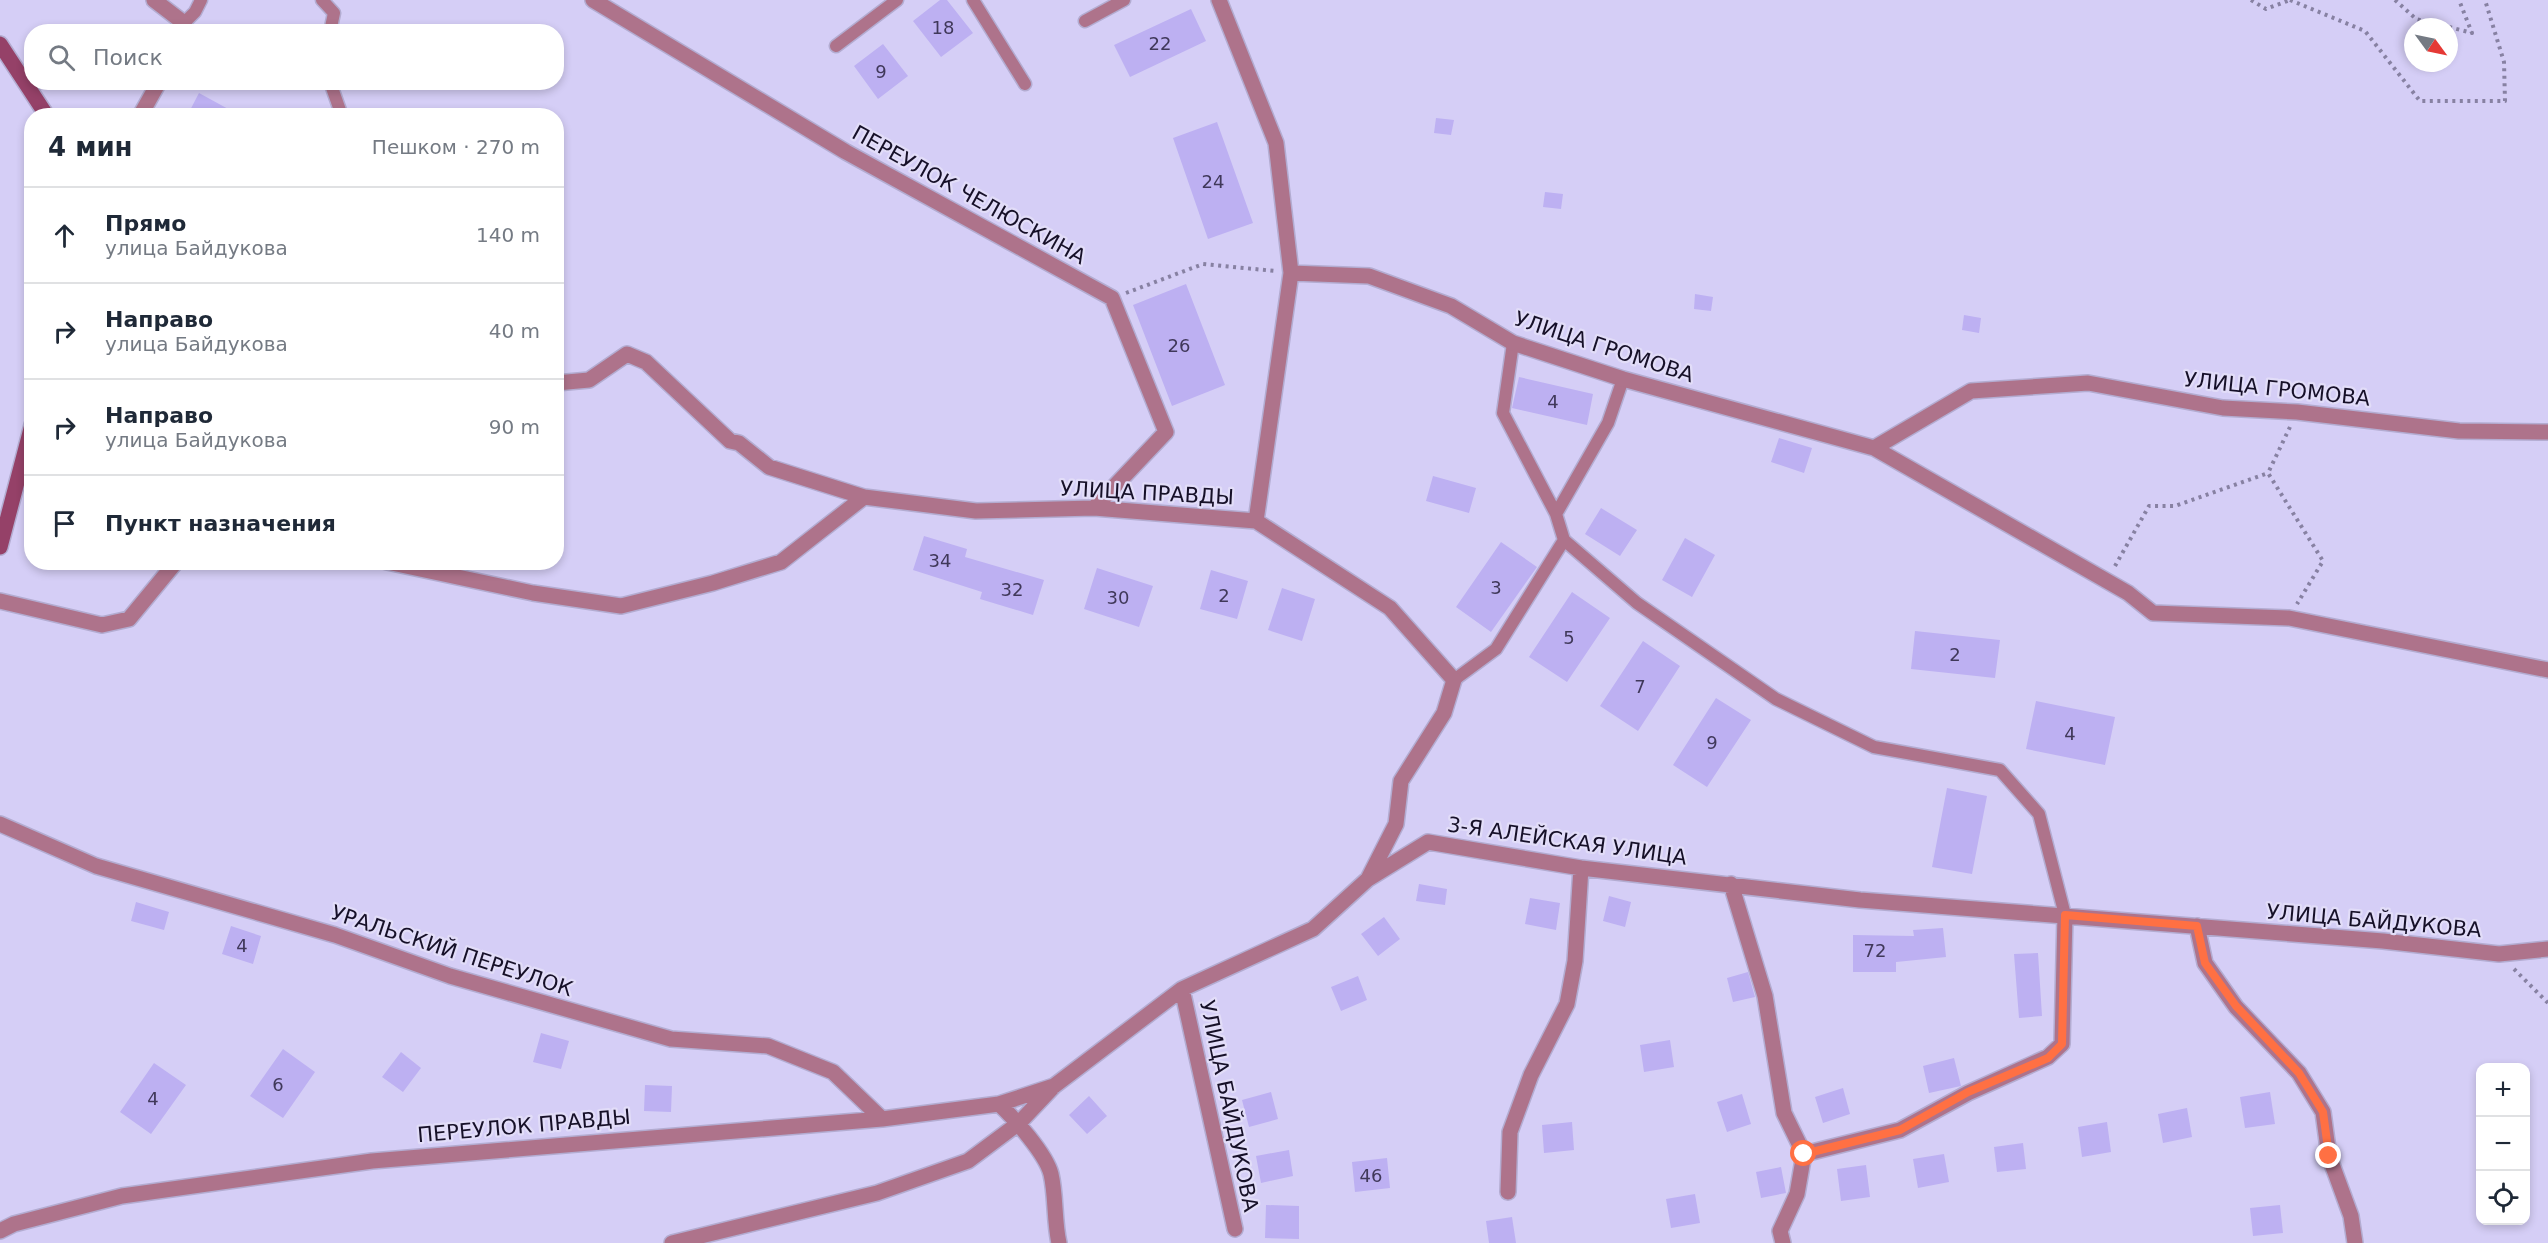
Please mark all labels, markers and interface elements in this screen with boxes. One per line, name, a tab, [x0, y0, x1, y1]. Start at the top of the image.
house number: 18	[932, 17, 954, 38]
north arrow	[2404, 18, 2458, 72]
search box	[24, 24, 564, 90]
house number: 22	[1149, 33, 1171, 54]
icon: search	[45, 41, 78, 74]
text: Поиск	[93, 45, 163, 70]
house number: 9	[875, 61, 887, 82]
street label: ПЕРЕУЛОК ЧЕЛЮСКИНА	[848, 121, 1090, 270]
text: 4 мин	[48, 132, 133, 162]
text: Пешком · 270 m	[372, 135, 540, 159]
house number: 24	[1202, 171, 1224, 192]
text: Прямо	[105, 211, 186, 236]
icon: ahead	[48, 219, 81, 252]
text: 140 m	[476, 223, 540, 247]
text: улица Байдукова	[105, 236, 288, 260]
text: Направо	[105, 307, 213, 332]
street label: УЛИЦА ГРОМОВА	[1511, 307, 1697, 388]
icon: right	[48, 315, 81, 348]
text: 40 m	[489, 319, 540, 343]
text: улица Байдукова	[105, 332, 288, 356]
house number: 26	[1168, 335, 1190, 356]
street label: УЛИЦА ГРОМОВА	[2183, 367, 2372, 411]
house number: 4	[1547, 391, 1559, 412]
text: Направо	[105, 403, 213, 428]
icon: right	[48, 411, 81, 444]
text: 90 m	[489, 415, 540, 439]
text: улица Байдукова	[105, 428, 288, 452]
street label: УЛИЦА ПРАВДЫ	[1060, 476, 1234, 510]
icon: arrive	[48, 507, 81, 540]
text: Пункт назначения	[105, 511, 336, 536]
house number: 34	[929, 550, 951, 571]
house number: 3	[1490, 577, 1502, 598]
house number: 32	[1001, 579, 1023, 600]
house number: 2	[1218, 585, 1230, 606]
house number: 30	[1107, 587, 1129, 608]
house number: 5	[1563, 627, 1575, 648]
house number: 2	[1949, 644, 1961, 665]
house number: 7	[1634, 676, 1646, 697]
house number: 4	[2064, 723, 2076, 744]
house number: 9	[1706, 732, 1718, 753]
street label: 3-Я АЛЕЙСКАЯ УЛИЦА	[1446, 811, 1689, 870]
street label: УЛИЦА БАЙДУКОВА	[2266, 899, 2483, 942]
street label: УРАЛЬСКИЙ ПЕРЕУЛОК	[328, 900, 576, 1001]
house number: 4	[236, 935, 248, 956]
house number: 72	[1864, 940, 1886, 961]
street label: УЛИЦА БАЙДУКОВА	[1195, 998, 1264, 1215]
map controls	[2476, 1063, 2530, 1225]
button: +	[2476, 1063, 2530, 1117]
house number: 6	[272, 1074, 284, 1095]
house number: 4	[147, 1088, 159, 1109]
street label: ПЕРЕУЛОК ПРАВДЫ	[416, 1105, 632, 1147]
button: −	[2476, 1117, 2530, 1171]
route start	[1790, 1140, 1816, 1166]
route end	[2315, 1142, 2341, 1168]
house number: 46	[1360, 1165, 1382, 1186]
button: locate	[2476, 1171, 2530, 1225]

